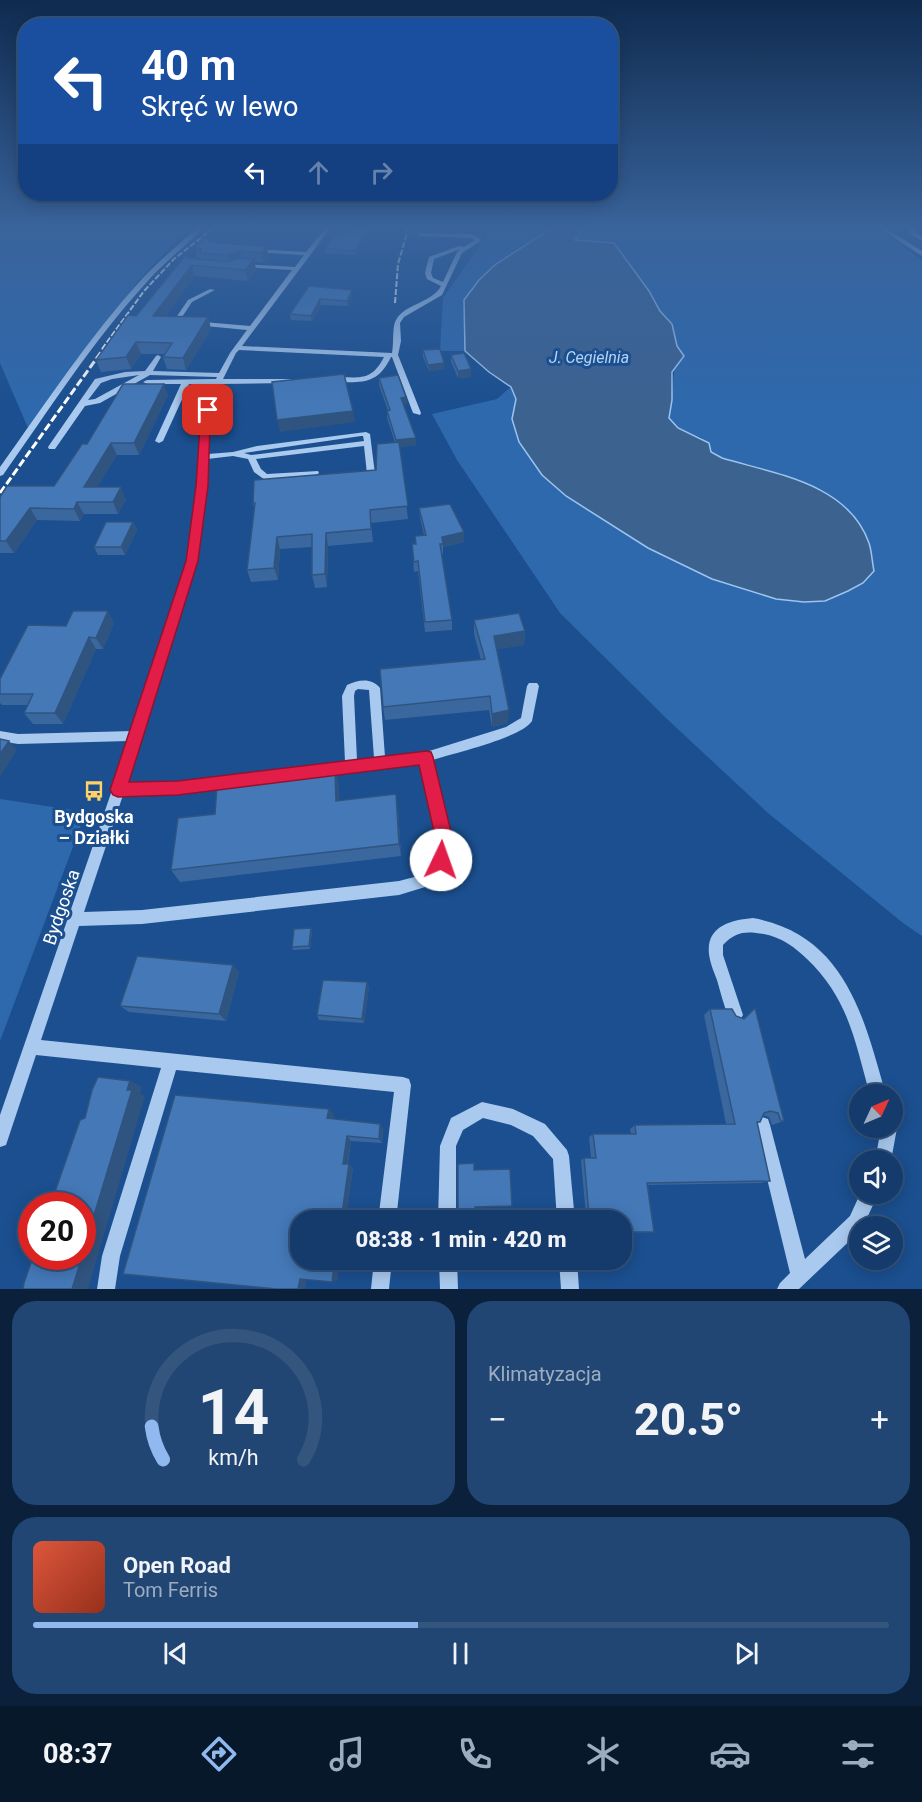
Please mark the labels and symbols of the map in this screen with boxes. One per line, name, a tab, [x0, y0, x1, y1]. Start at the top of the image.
water label: J. Cegielnia	[549, 348, 629, 367]
pin	[182, 384, 233, 435]
bus stop icon: Bydgoska – Działki	[82, 779, 106, 803]
place label: Bydgoska – Działki	[54, 806, 134, 848]
position arrow	[409, 828, 473, 892]
street label: Bydgoska	[38, 867, 84, 947]
north arrow	[849, 1084, 903, 1138]
speed limit sign: 20	[18, 1192, 96, 1270]

